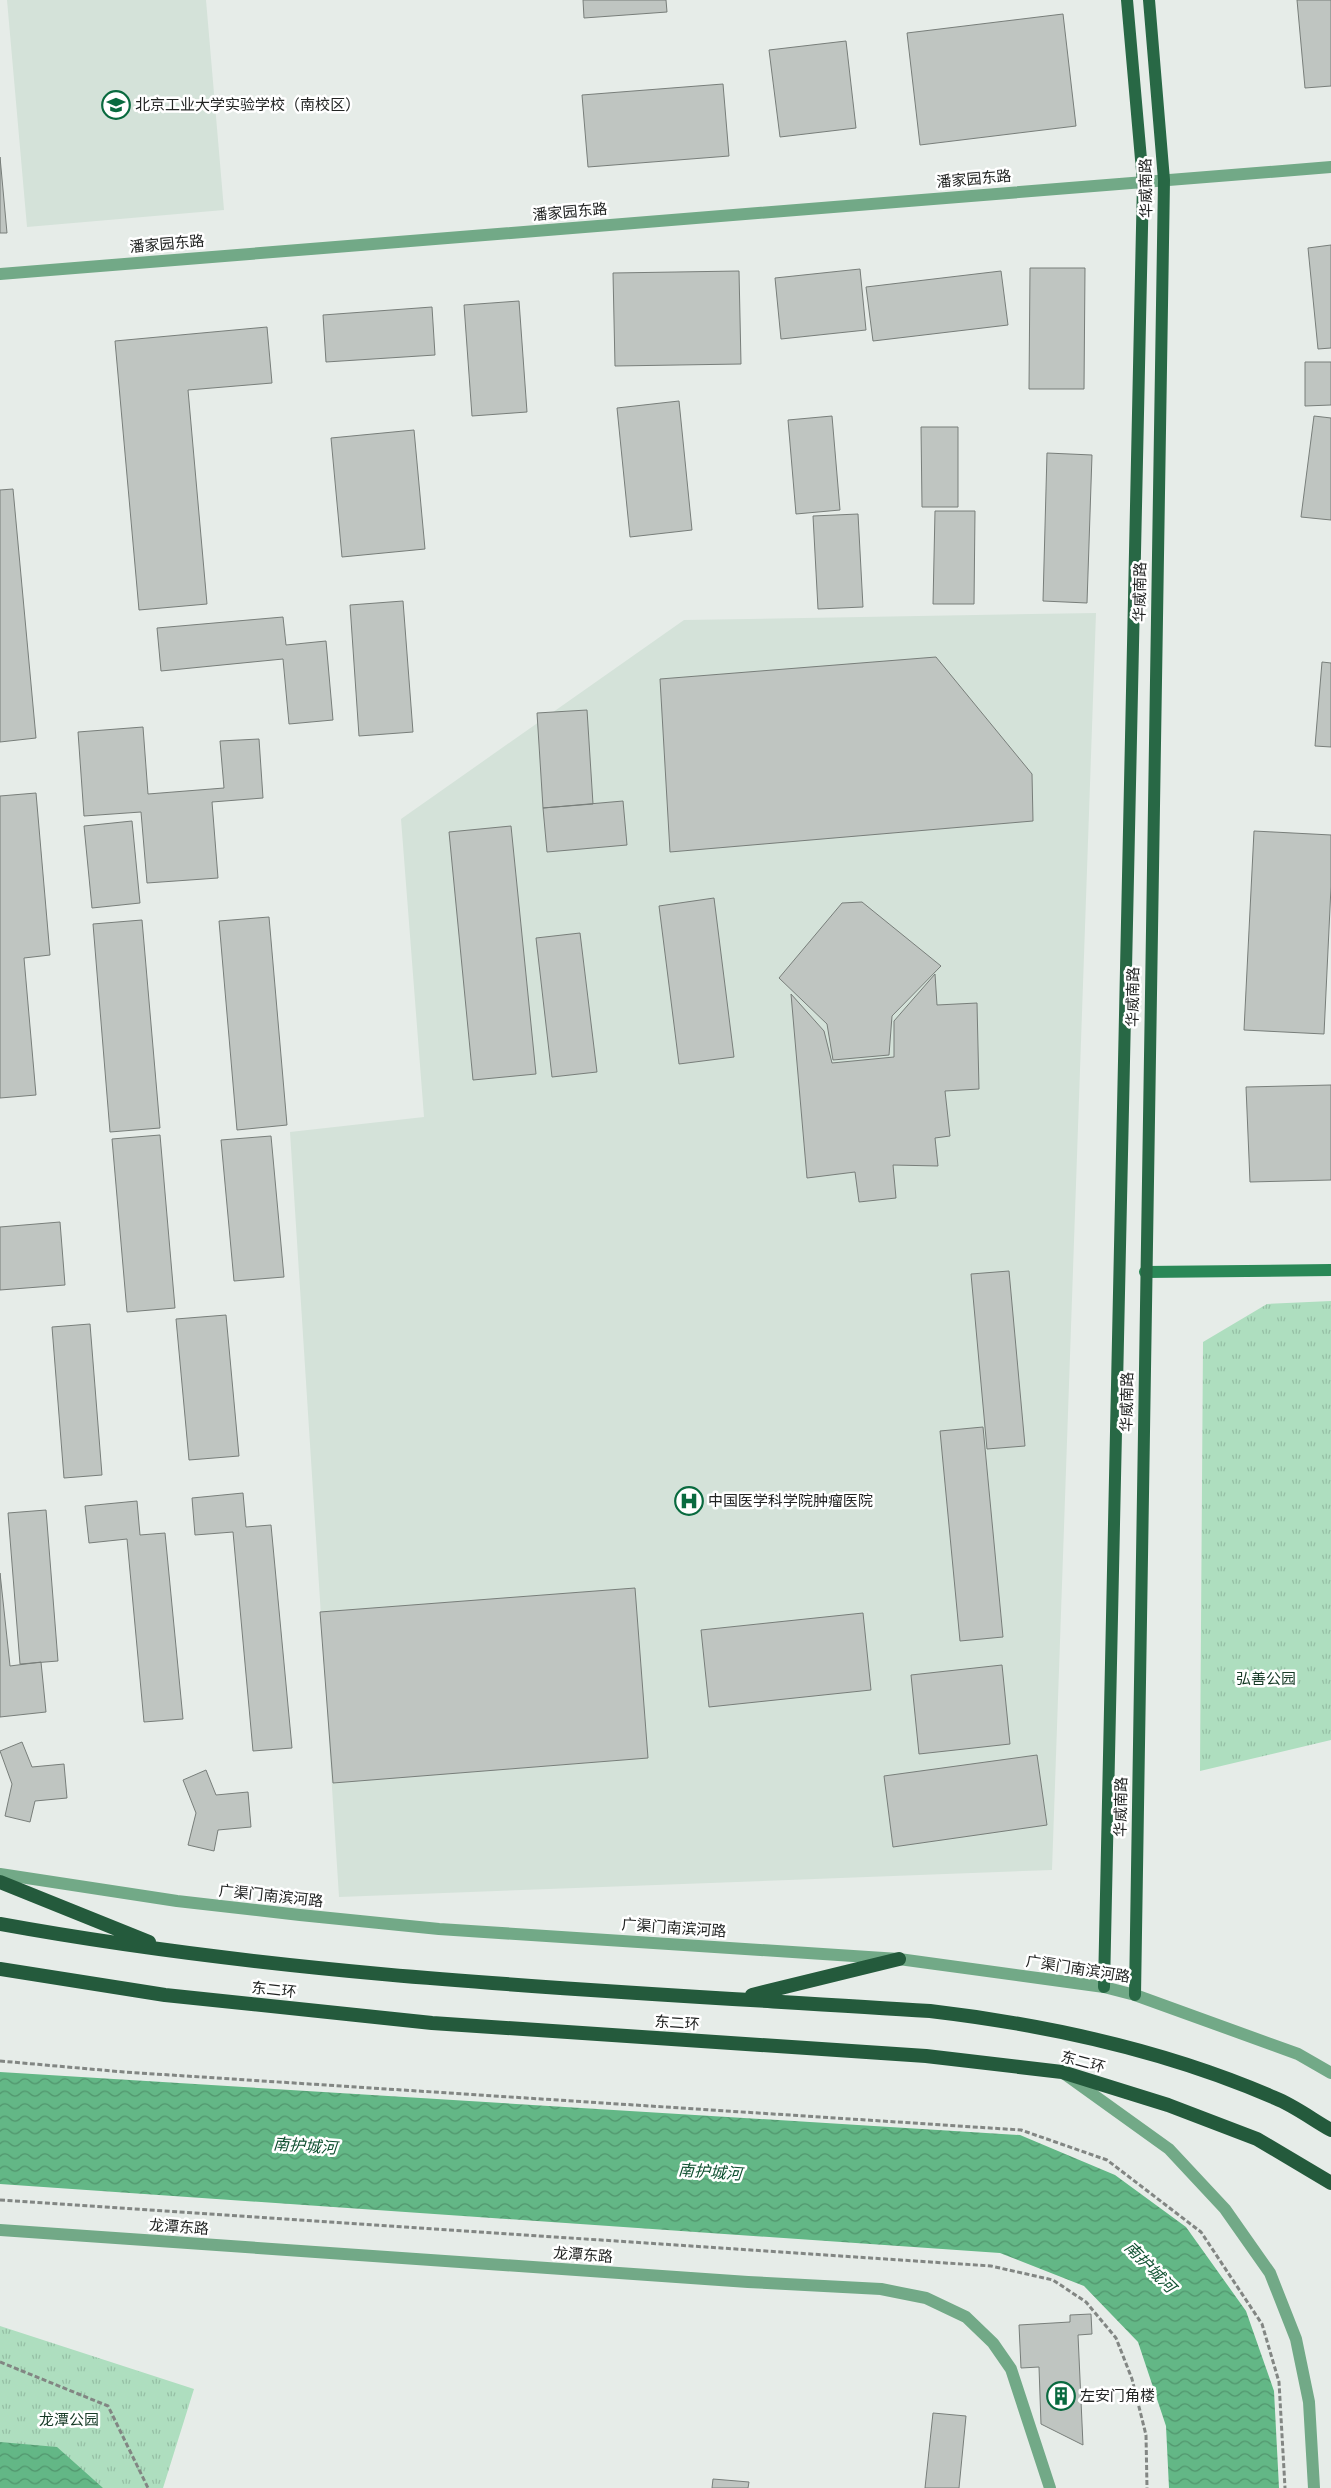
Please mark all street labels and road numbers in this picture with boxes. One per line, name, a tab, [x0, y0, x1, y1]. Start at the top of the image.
street label: 华威南路	[1136, 158, 1156, 218]
street label: 潘家园东路	[936, 167, 1012, 191]
street label: 潘家园东路	[532, 200, 608, 224]
street label: 潘家园东路	[129, 232, 205, 256]
street label: 华威南路	[1130, 562, 1150, 622]
street label: 华威南路	[1123, 967, 1143, 1027]
street label: 华威南路	[1117, 1372, 1137, 1432]
street label: 华威南路	[1111, 1777, 1131, 1837]
street label: 广渠门南滨河路	[218, 1882, 324, 1910]
street label: 广渠门南滨河路	[621, 1915, 727, 1941]
street label: 广渠门南滨河路	[1025, 1952, 1131, 1986]
street label: 东二环	[251, 1979, 297, 2001]
street label: 东二环	[654, 2012, 700, 2034]
street label: 东二环	[1059, 2047, 1107, 2077]
street label: 龙潭东路	[148, 2216, 210, 2238]
street label: 龙潭东路	[552, 2244, 614, 2266]

